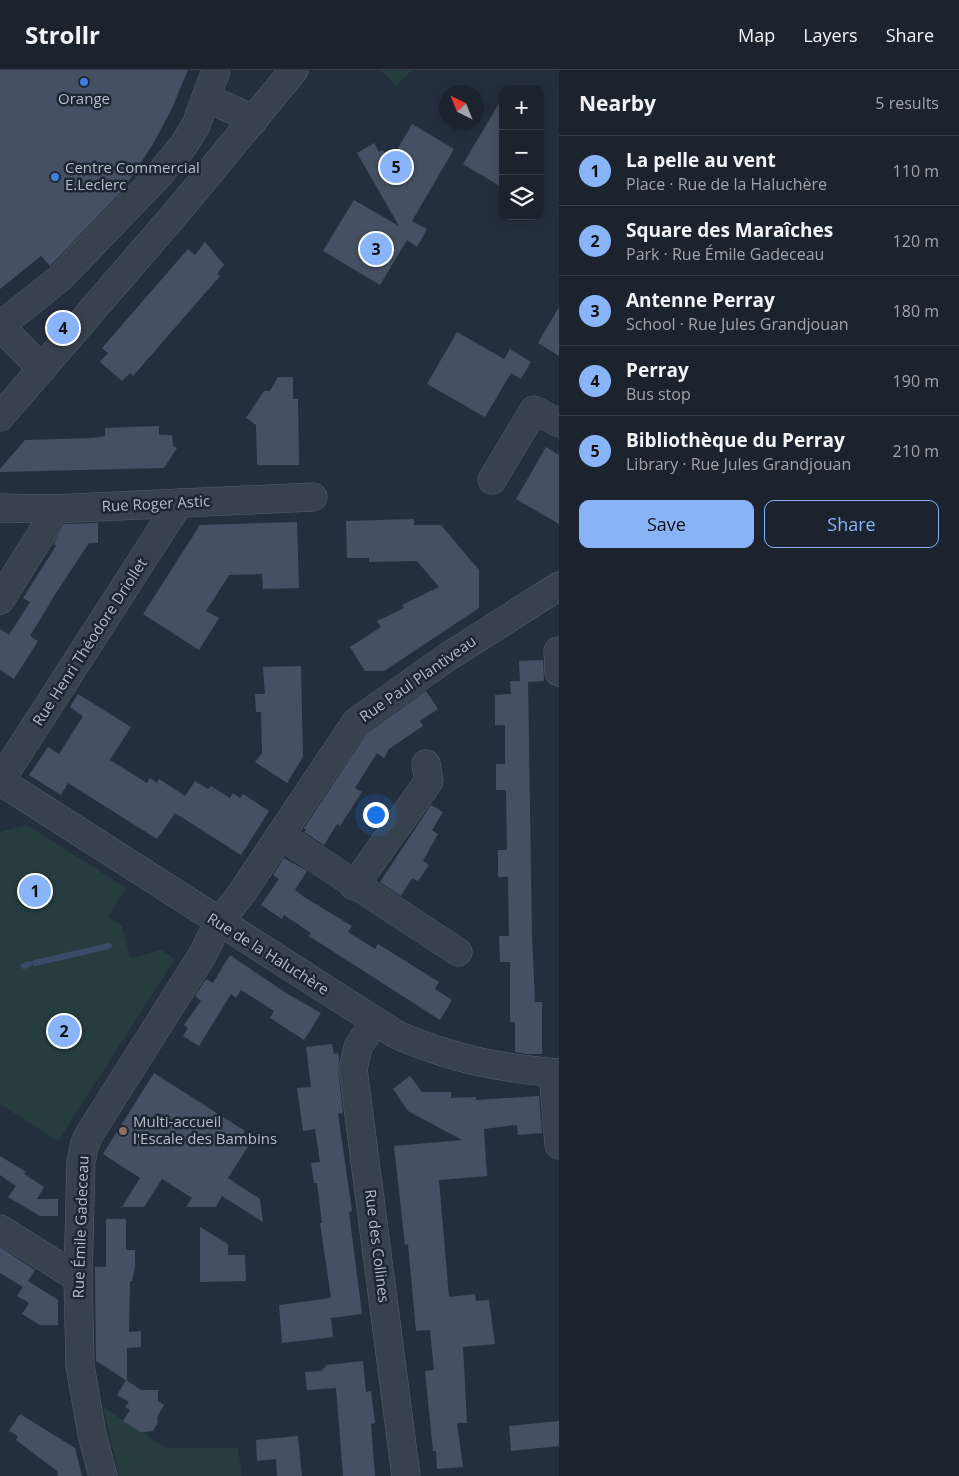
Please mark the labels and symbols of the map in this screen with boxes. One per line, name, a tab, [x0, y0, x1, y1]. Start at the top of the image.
marker: Orange	[78, 76, 90, 88]
north arrow	[439, 85, 484, 130]
place label: Orange	[58, 88, 110, 108]
pin: 5	[380, 148, 412, 186]
place label: Centre Commercial E.Leclerc	[65, 157, 200, 194]
marker: Centre Commercial E.Leclerc	[49, 171, 61, 183]
pin: 3	[360, 230, 392, 268]
pin: 4	[47, 309, 79, 347]
street label: Rue Roger Astic	[101, 490, 211, 516]
street label: Rue Henri Théodore Driollet	[27, 554, 151, 729]
street label: Rue Paul Plantiveau	[355, 630, 480, 726]
your location	[363, 802, 389, 828]
pin: 1	[19, 872, 51, 910]
street label: Rue de la Haluchère	[204, 908, 333, 999]
pin: 2	[48, 1012, 80, 1050]
place label: Multi-accueil l'Escale des Bambins	[133, 1111, 277, 1148]
marker: Multi-accueil l'Escale des Bambins	[117, 1125, 129, 1137]
street label: Rue Émile Gadeceau	[68, 1155, 92, 1299]
street label: Rue des Collines	[361, 1188, 395, 1304]

